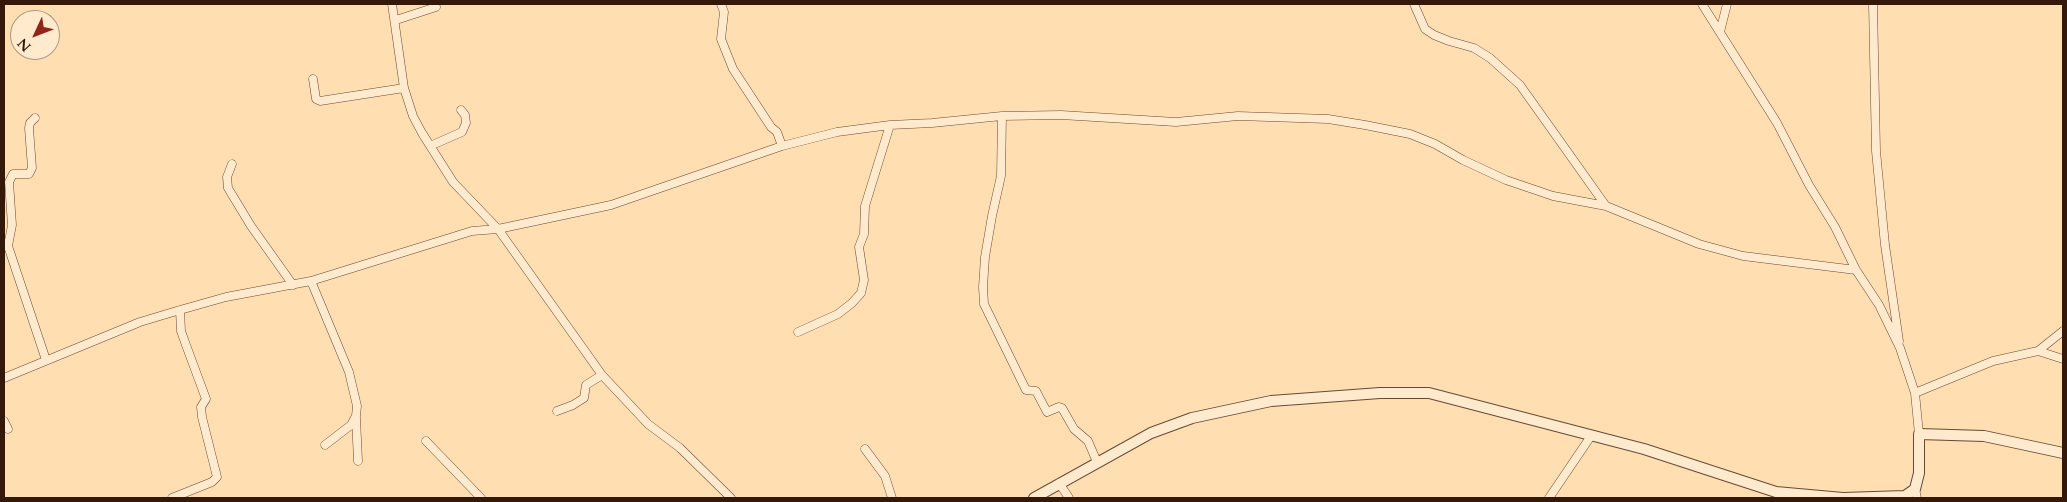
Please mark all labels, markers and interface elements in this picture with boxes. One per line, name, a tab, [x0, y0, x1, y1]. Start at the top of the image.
north arrow	[10, 10, 60, 60]
text: N	[13, 34, 35, 56]

